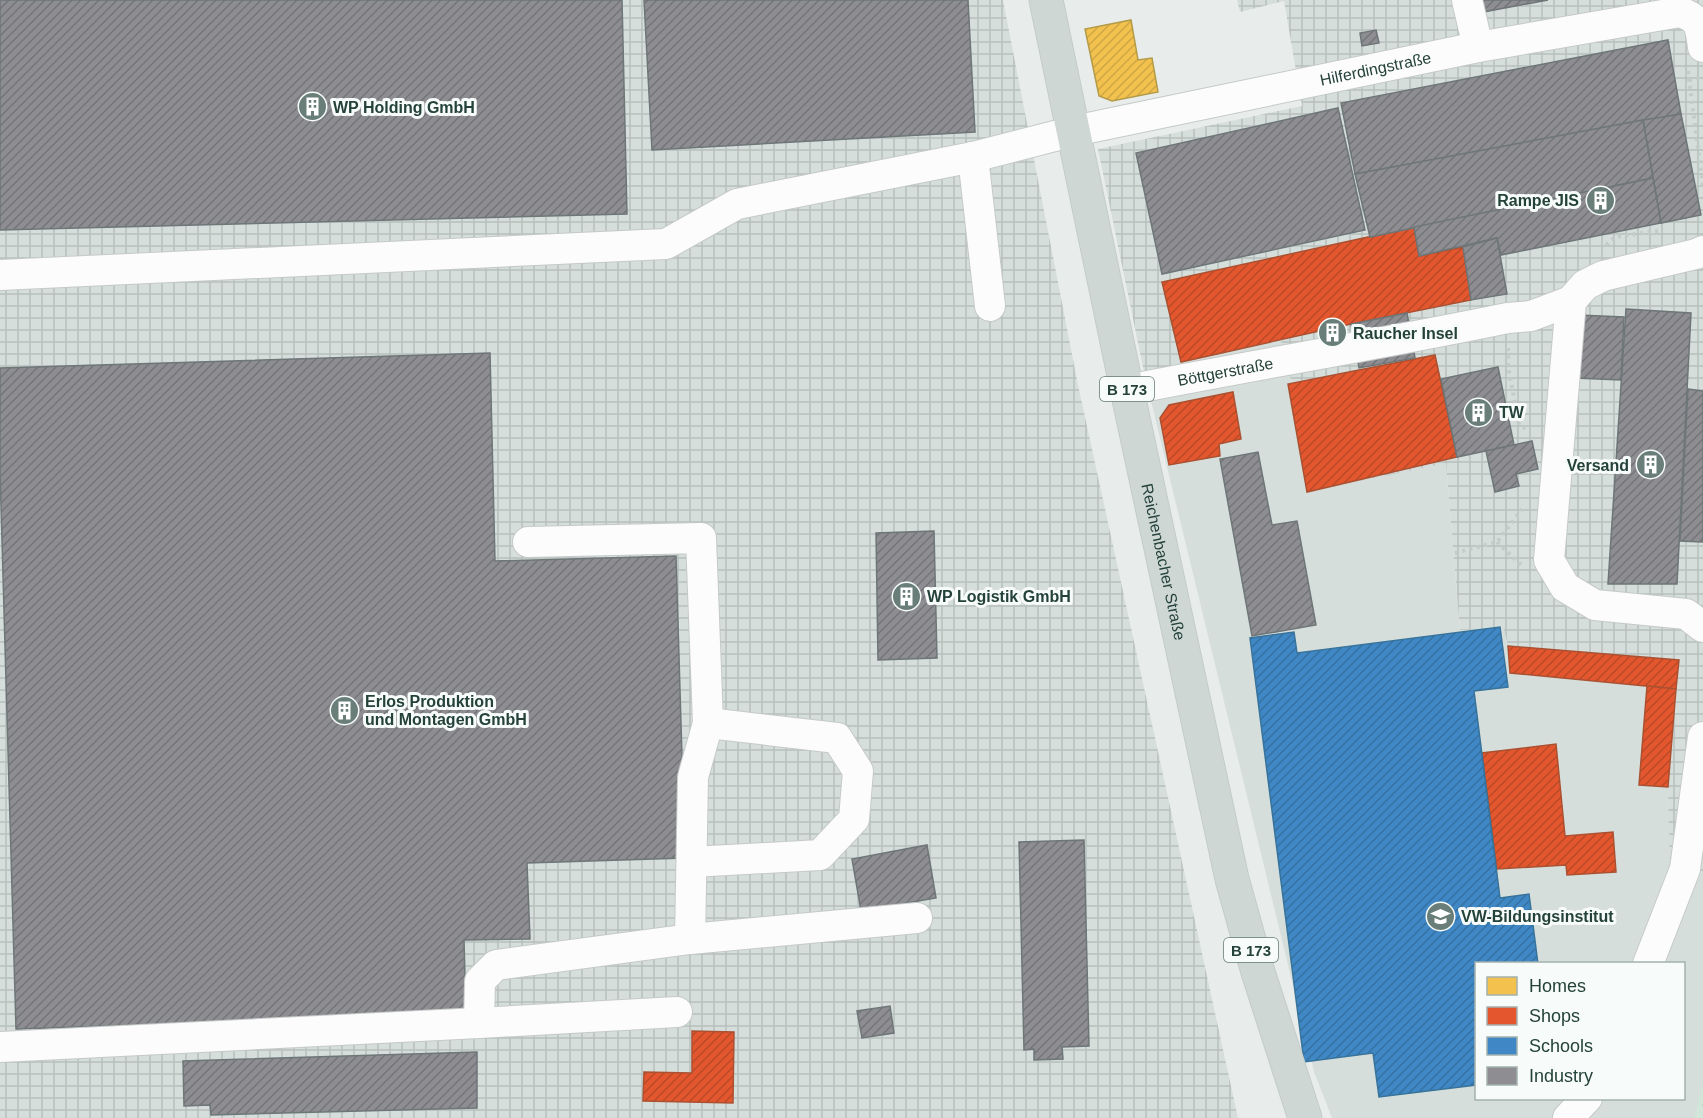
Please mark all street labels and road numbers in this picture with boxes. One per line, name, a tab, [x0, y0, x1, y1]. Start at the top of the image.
street label: Hilferdingstraße	[1318, 48, 1433, 88]
street label: Böttgerstraße	[1176, 354, 1275, 389]
road number: B 173	[1100, 377, 1154, 401]
street label: Reichenbacher Straße	[1139, 482, 1189, 642]
road number: B 173	[1224, 938, 1278, 962]

